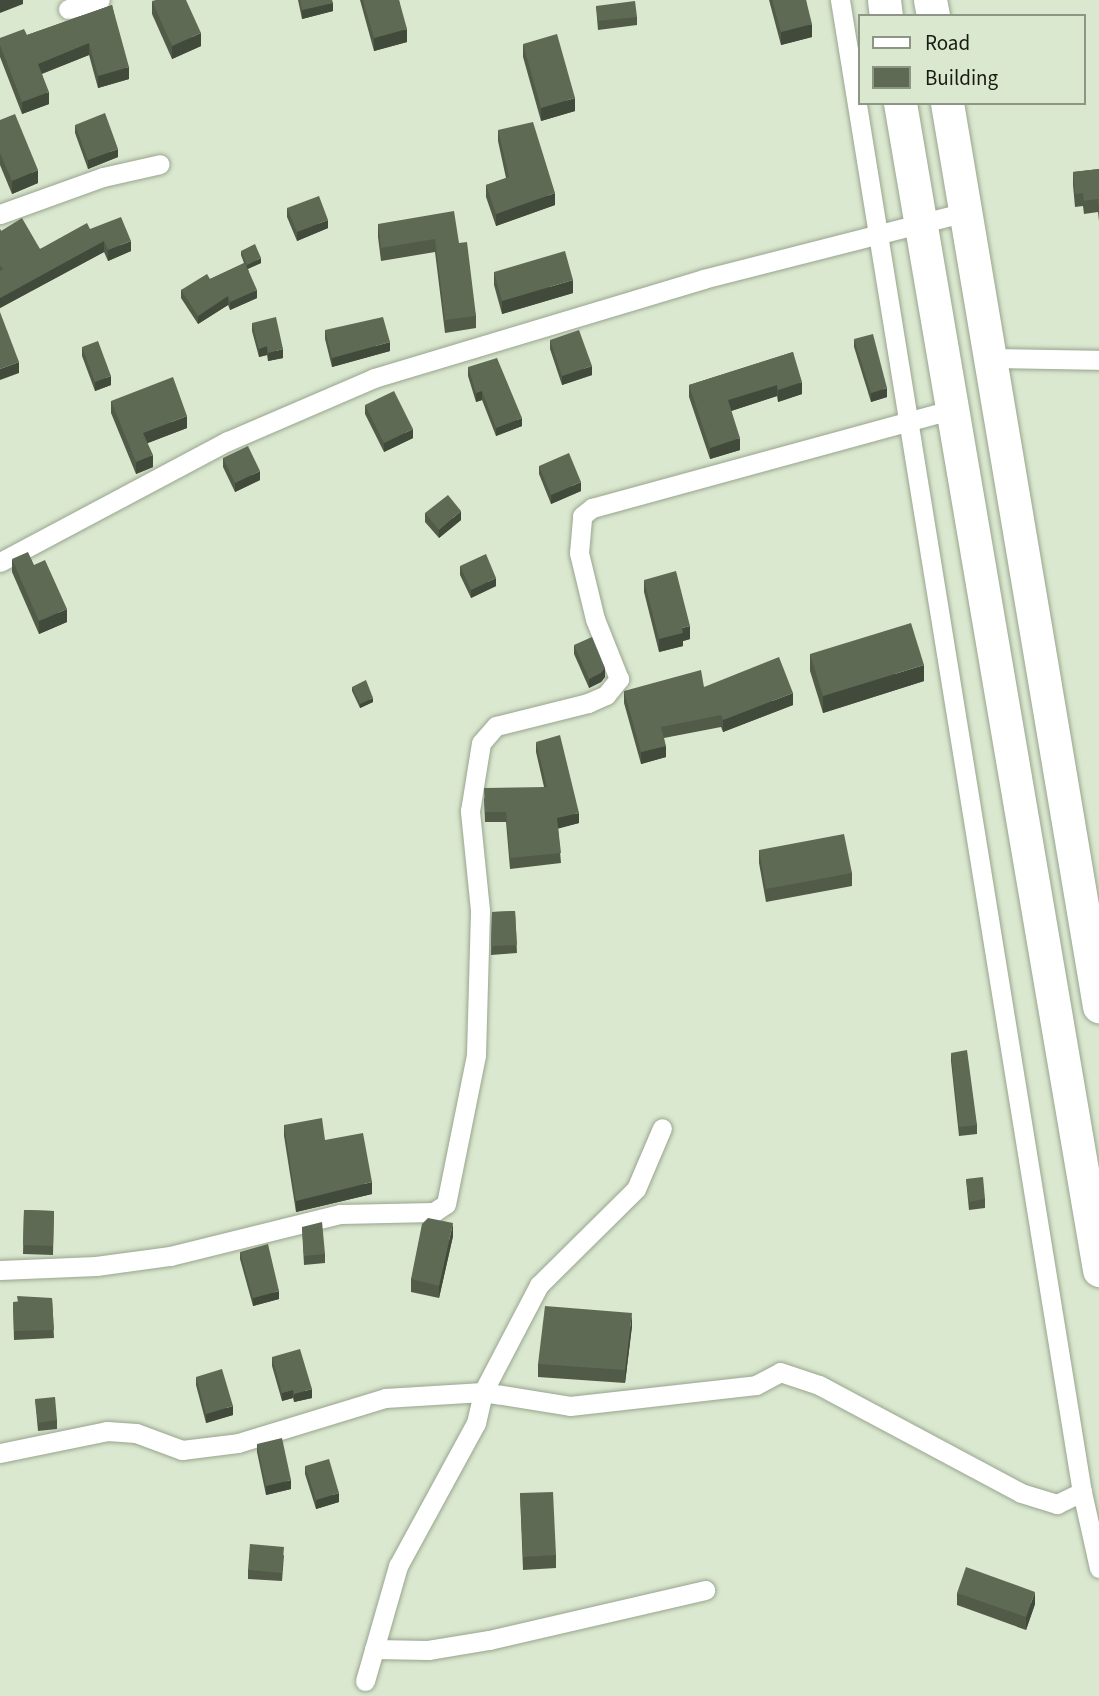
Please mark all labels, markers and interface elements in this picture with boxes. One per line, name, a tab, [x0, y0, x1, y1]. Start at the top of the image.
legend	[858, 14, 1085, 105]
text: Road	[925, 28, 970, 58]
text: Building	[925, 63, 998, 93]

